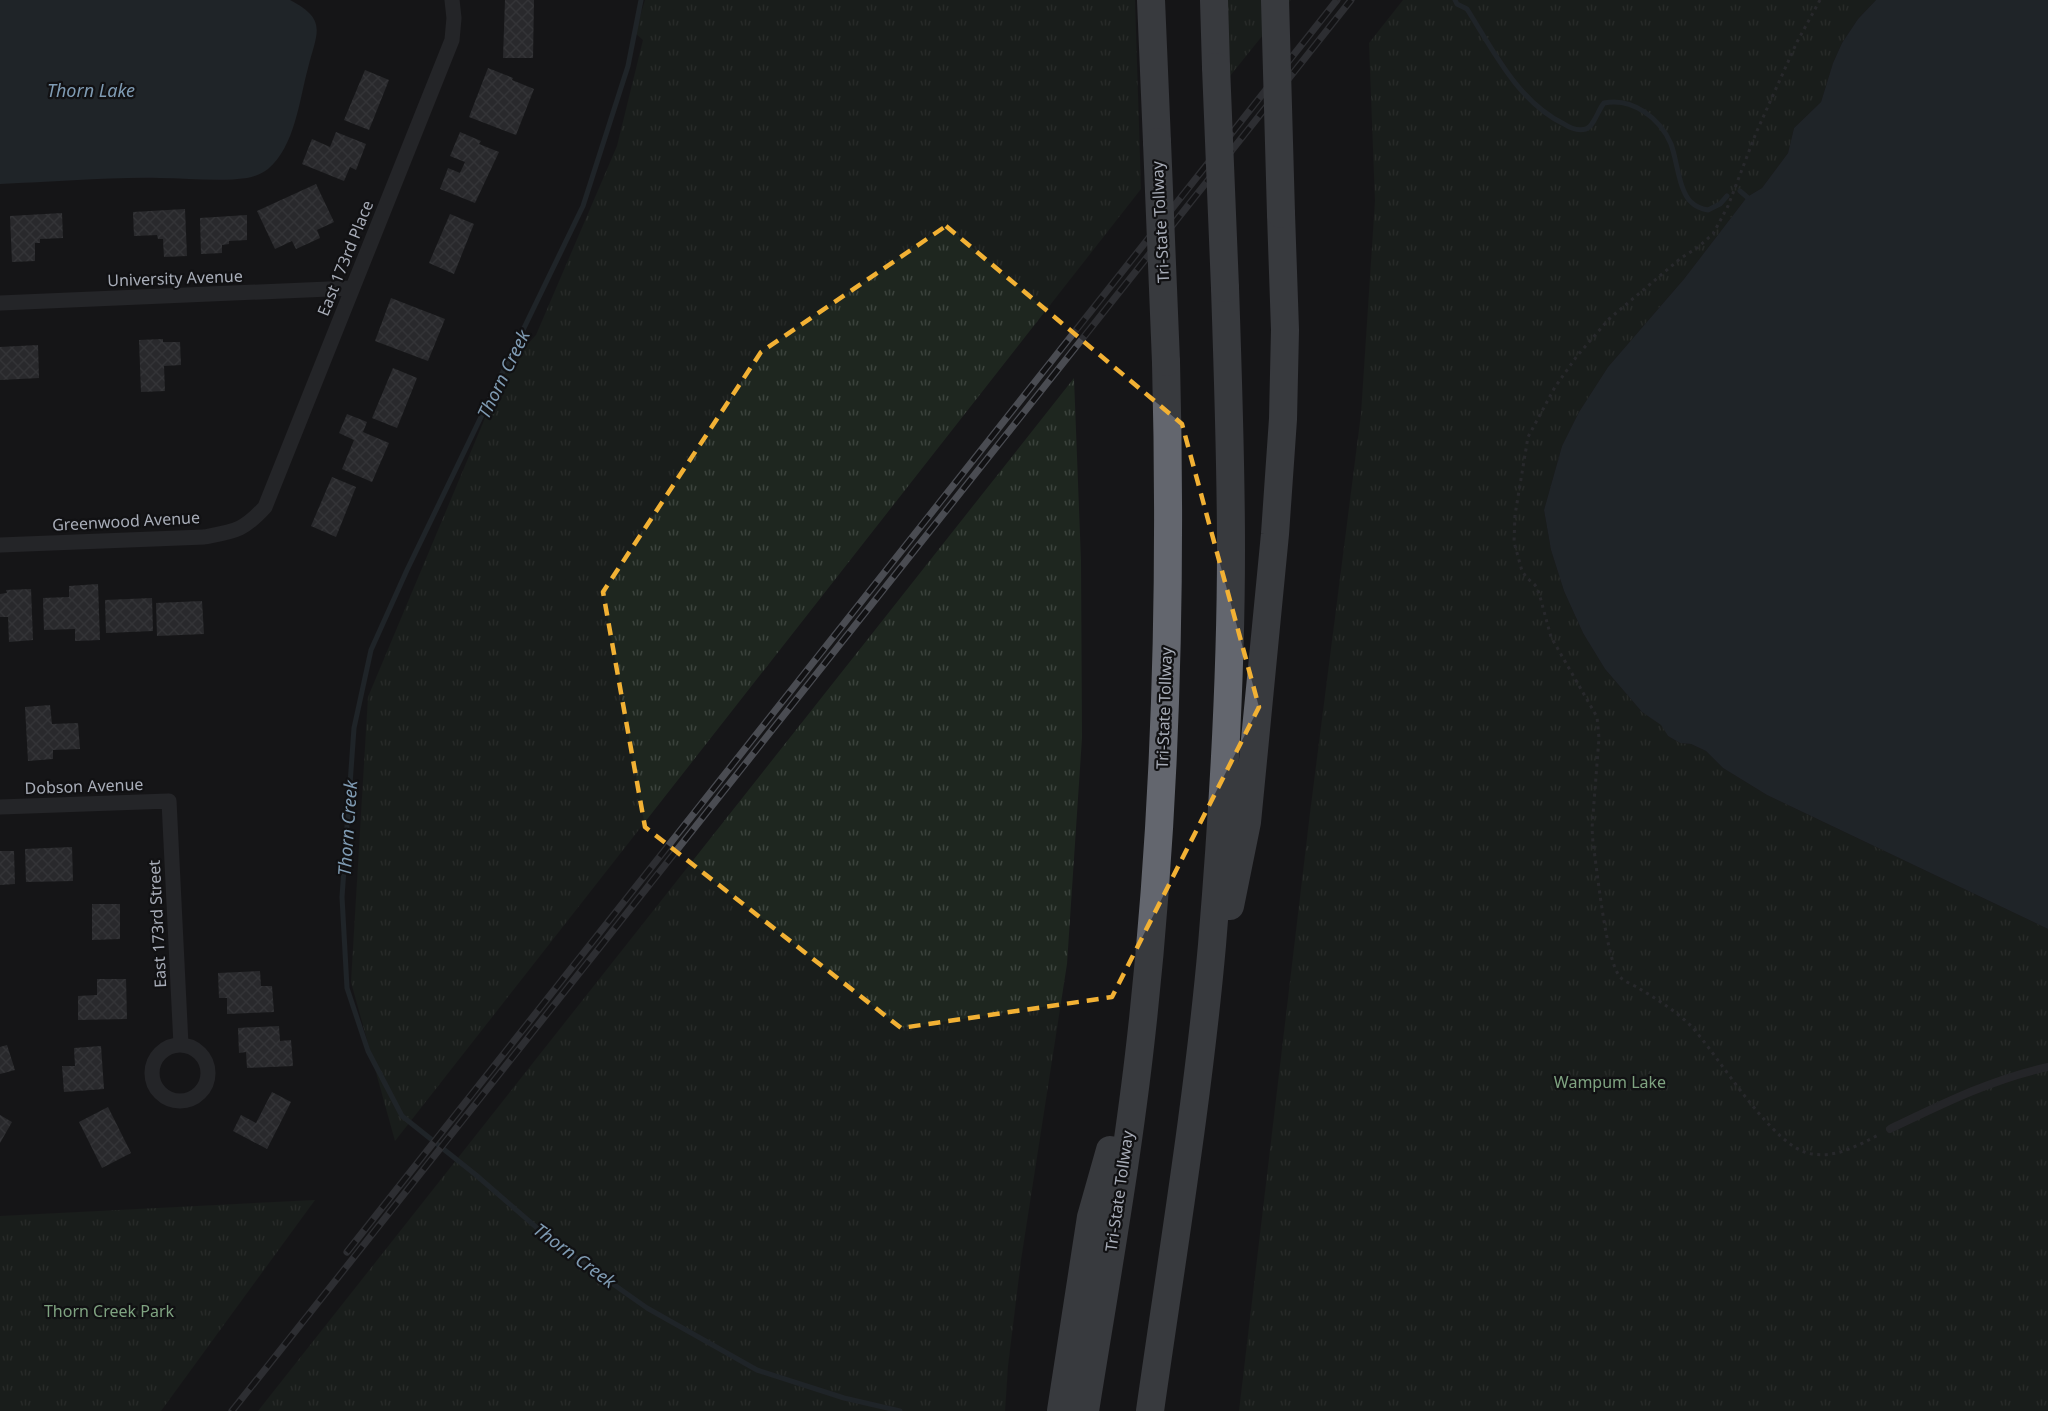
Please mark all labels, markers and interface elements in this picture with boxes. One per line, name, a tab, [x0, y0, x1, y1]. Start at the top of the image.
water label: Thorn Lake	[47, 78, 135, 102]
street label: Tri-State Tollway	[1146, 160, 1174, 283]
street label: East 173rd Place	[312, 197, 378, 319]
street label: University Avenue	[107, 265, 243, 291]
water label: Thorn Creek	[471, 325, 535, 422]
street label: Greenwood Avenue	[52, 506, 200, 536]
street label: Tri-State Tollway	[1151, 646, 1177, 769]
street label: Dobson Avenue	[24, 773, 144, 799]
water label: Thorn Creek	[332, 778, 362, 877]
street label: East 173rd Street	[143, 859, 171, 988]
park label: Wampum Lake	[1554, 1071, 1666, 1093]
street label: Tri-State Tollway	[1100, 1128, 1138, 1253]
water label: Thorn Creek	[529, 1217, 622, 1294]
park label: Thorn Creek Park	[44, 1300, 174, 1322]

